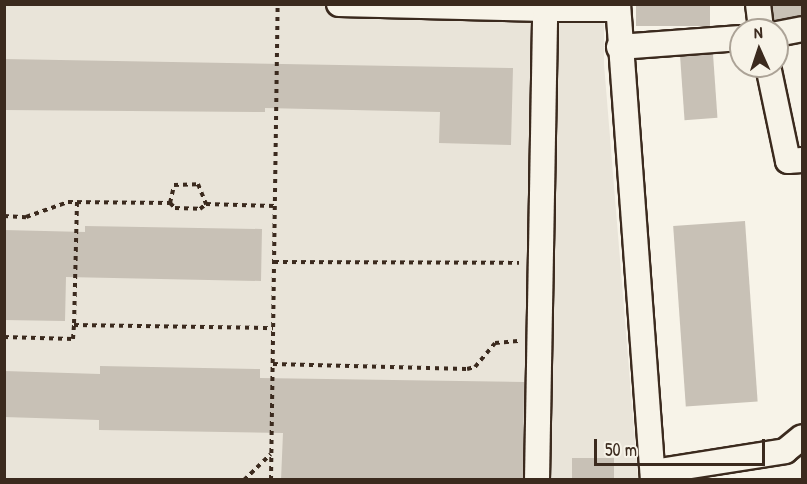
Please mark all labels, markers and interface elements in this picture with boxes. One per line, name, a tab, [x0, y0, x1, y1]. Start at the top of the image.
north arrow	[729, 18, 789, 78]
text: N	[753, 21, 763, 43]
scale bar	[597, 427, 768, 465]
text: 50 m	[605, 437, 637, 462]

